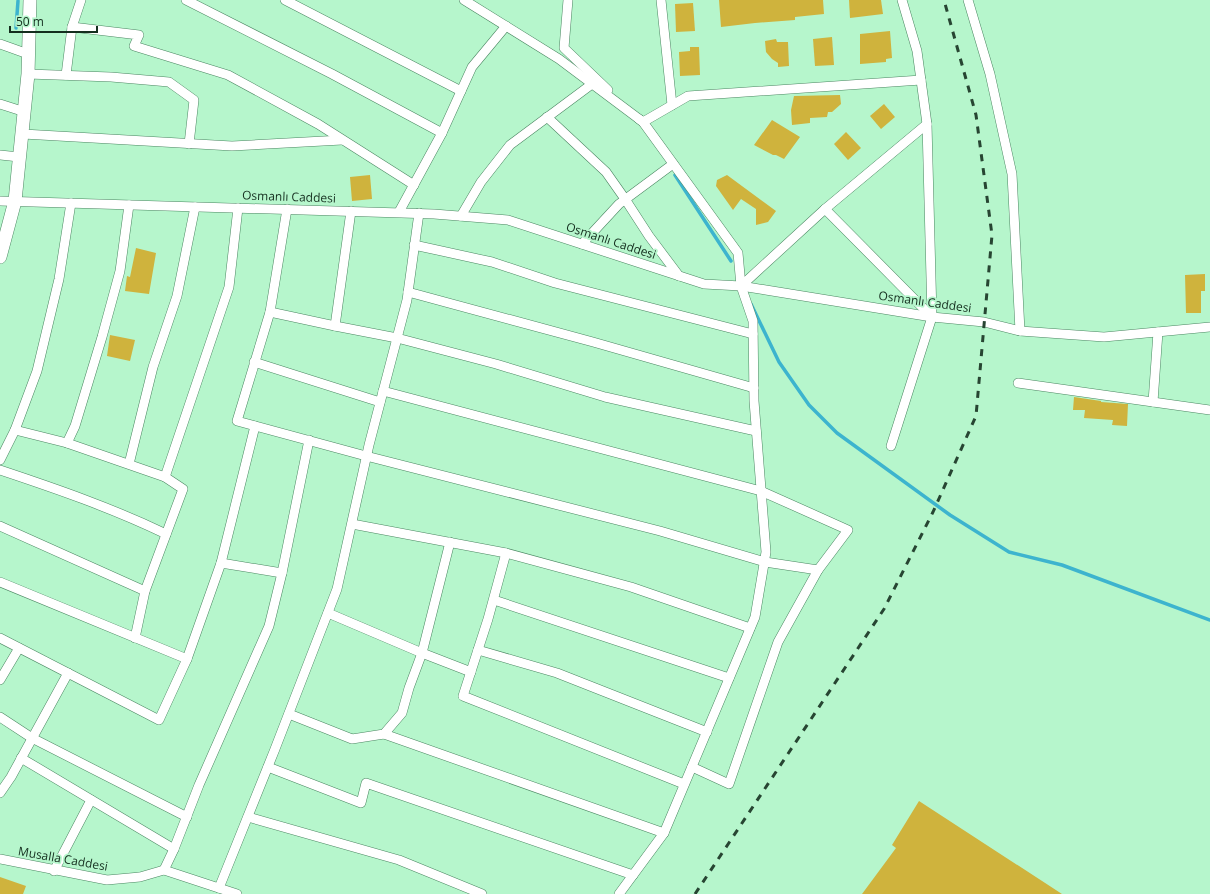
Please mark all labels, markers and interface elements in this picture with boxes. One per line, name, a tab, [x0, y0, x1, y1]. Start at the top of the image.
scale bar	[10, 8, 97, 34]
text: 50 m	[16, 13, 44, 30]
street label: Osmanlı Caddesi	[242, 186, 336, 207]
street label: Osmanlı Caddesi	[564, 218, 658, 263]
street label: Osmanlı Caddesi	[877, 287, 973, 316]
street label: Musalla Caddesi	[17, 842, 109, 875]

